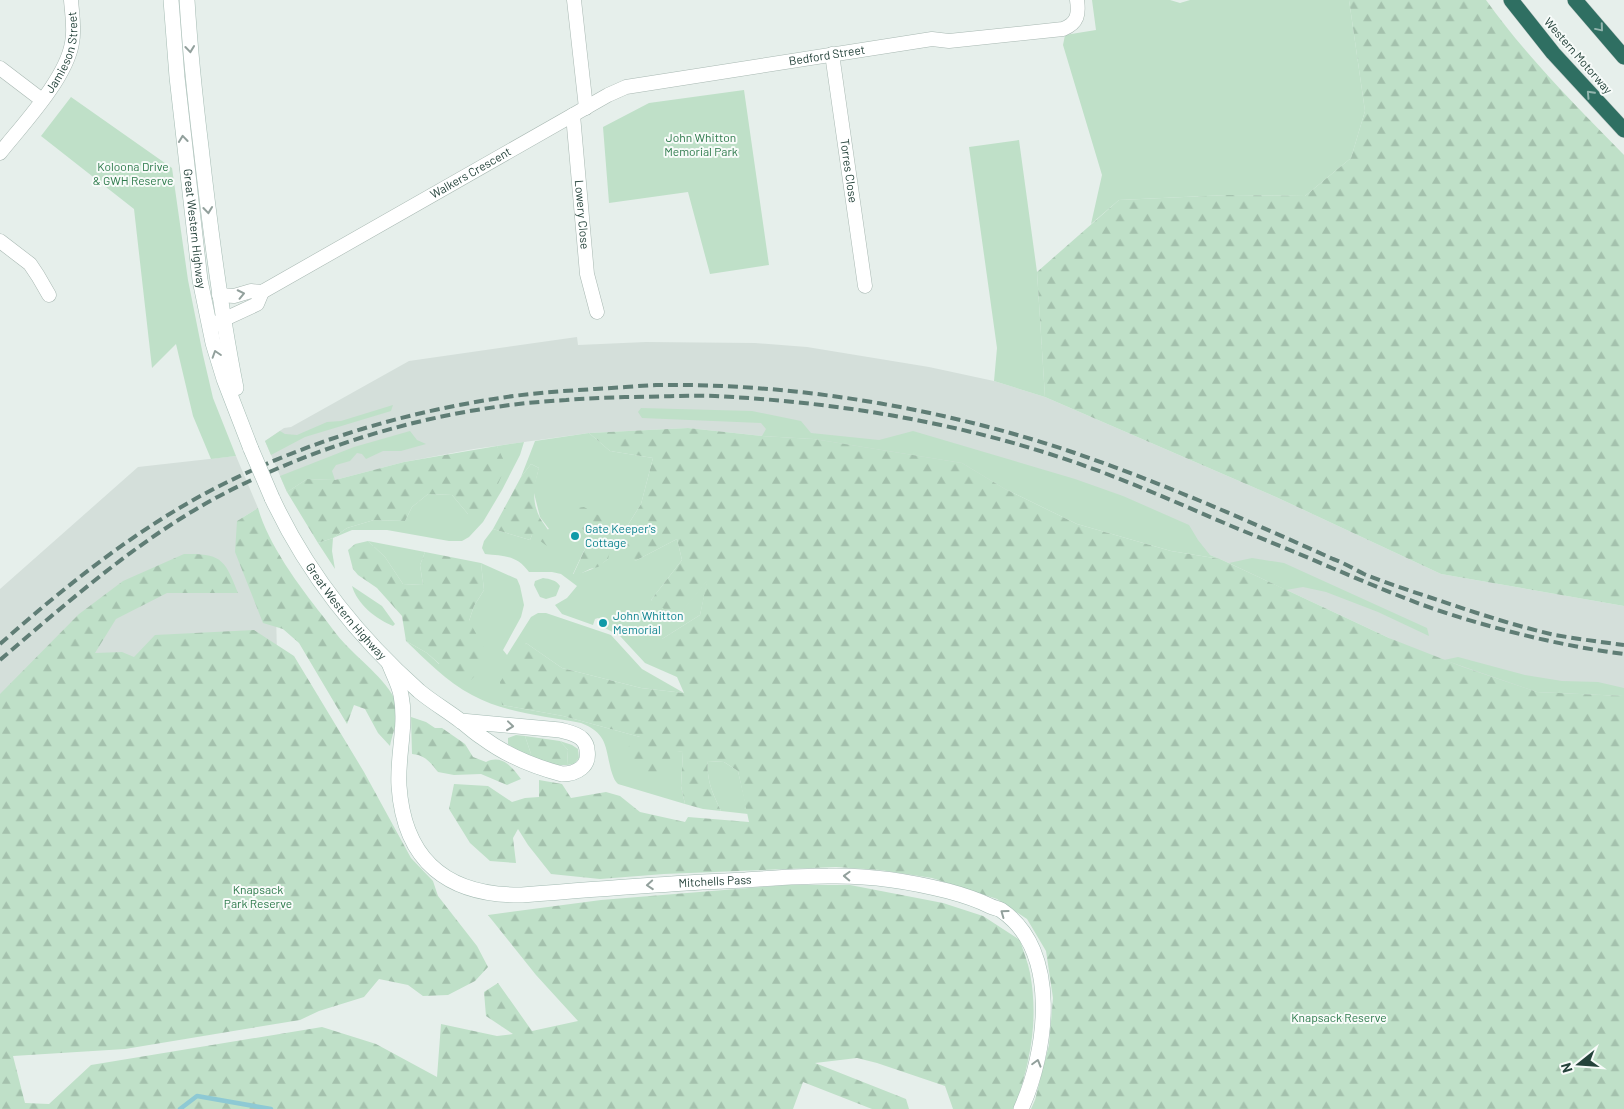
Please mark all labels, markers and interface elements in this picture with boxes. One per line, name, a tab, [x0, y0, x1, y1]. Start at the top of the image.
street label: Jamieson Street	[42, 11, 79, 95]
street label: Western Motorway	[1542, 14, 1616, 97]
one-way arrow	[1594, 23, 1603, 32]
street label: Bedford Street	[788, 42, 866, 67]
one-way arrow	[184, 45, 195, 53]
one-way arrow	[1587, 91, 1596, 100]
park label: John Whitton Memorial Park	[664, 130, 738, 158]
one-way arrow	[178, 135, 189, 143]
street label: Torres Close	[838, 138, 861, 204]
street label: Walkers Crescent	[427, 144, 513, 201]
park label: Koloona Drive & GWH Reserve	[93, 159, 173, 187]
street label: Great Western Highway	[181, 168, 210, 290]
street label: Lowery Close	[573, 179, 593, 250]
one-way arrow	[202, 206, 213, 214]
one-way arrow	[236, 289, 245, 300]
one-way arrow	[212, 351, 222, 359]
place label: Gate Keeper's Cottage	[585, 521, 656, 549]
marker: Gate Keeper's Cottage	[569, 530, 581, 542]
street label: Great Western Highway	[304, 560, 390, 662]
place label: John Whitton Memorial	[613, 608, 683, 636]
marker: John Whitton Memorial	[597, 617, 609, 629]
one-way arrow	[506, 720, 514, 731]
one-way arrow	[843, 871, 851, 882]
street label: Mitchells Pass	[678, 872, 752, 889]
one-way arrow	[646, 880, 654, 891]
park label: Knapsack Park Reserve	[224, 882, 292, 910]
one-way arrow	[1000, 910, 1010, 919]
park label: Knapsack Reserve	[1291, 1010, 1387, 1024]
north arrow	[1554, 1039, 1604, 1089]
one-way arrow	[1031, 1059, 1041, 1067]
text: N	[1557, 1061, 1576, 1075]

